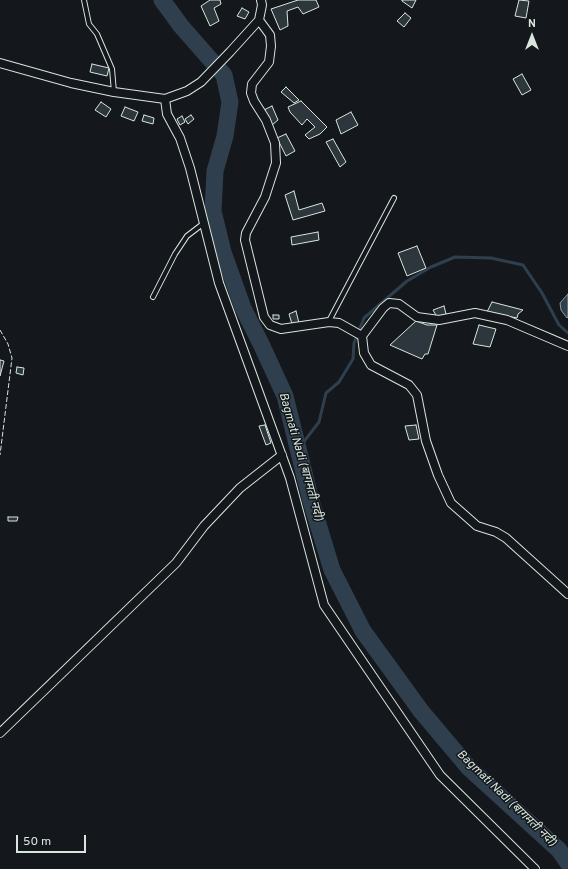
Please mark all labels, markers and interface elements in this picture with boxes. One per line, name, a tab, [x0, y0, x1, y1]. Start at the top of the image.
north arrow	[512, 16, 552, 56]
text: N	[528, 17, 536, 31]
water label: Bagmati Nadi (बागमती नदी)	[275, 391, 325, 523]
water label: Bagmati Nadi (बागमती नदी)	[453, 748, 559, 850]
scale bar	[18, 827, 88, 853]
text: 50 m	[23, 834, 51, 850]

